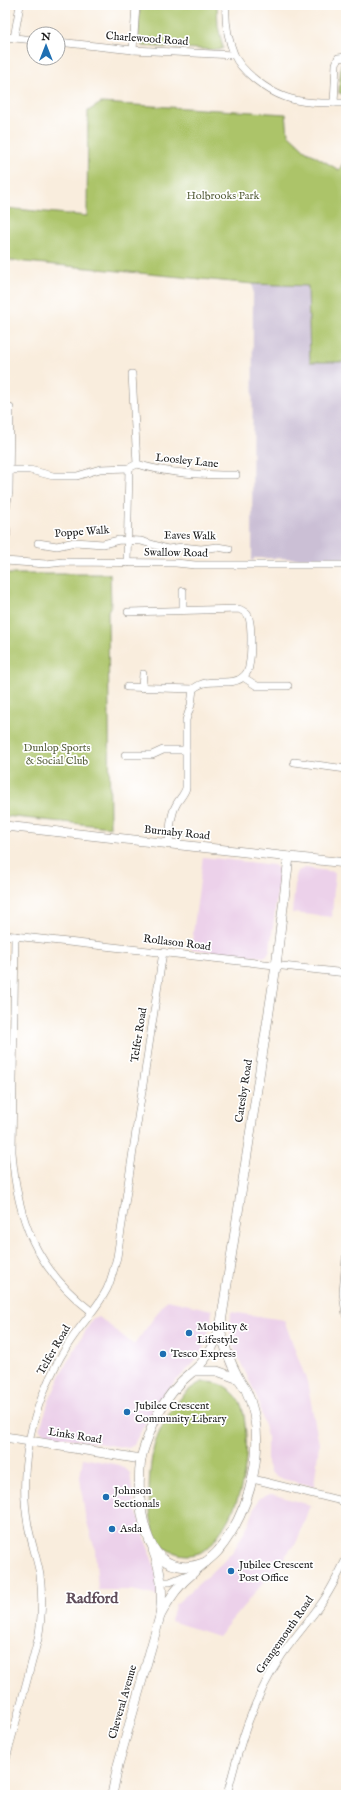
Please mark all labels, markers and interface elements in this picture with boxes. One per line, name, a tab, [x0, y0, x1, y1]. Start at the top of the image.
north arrow	[26, 26, 66, 66]
street label: Charlewood Road	[105, 29, 189, 49]
text: N	[40, 30, 51, 44]
park label: Holbrooks Park	[187, 189, 260, 203]
street label: Loosley Lane	[155, 451, 219, 471]
street label: Poppe Walk	[54, 523, 110, 541]
street label: Eaves Walk	[164, 529, 216, 543]
street label: Swallow Road	[144, 545, 208, 561]
park label: Dunlop Sports & Social Club	[24, 741, 91, 768]
street label: Burnaby Road	[143, 823, 211, 843]
street label: Rollason Road	[142, 932, 212, 954]
street label: Telfer Road	[128, 1006, 150, 1063]
street label: Catesby Road	[232, 1058, 256, 1124]
place label: Mobility & Lifestyle	[197, 1320, 248, 1347]
street label: Telfer Road	[34, 1322, 74, 1378]
marker: Mobility & Lifestyle	[184, 1328, 194, 1338]
place label: Tesco Express	[171, 1347, 236, 1361]
marker: Tesco Express	[158, 1349, 168, 1359]
place label: Jubilee Crescent Community Library	[133, 1399, 227, 1426]
marker: Jubilee Crescent Community Library	[122, 1407, 132, 1417]
street label: Links Road	[47, 1425, 103, 1447]
place label: Johnson Sectionals	[112, 1484, 160, 1511]
marker: Johnson Sectionals	[101, 1492, 111, 1502]
place label: Asda	[119, 1522, 142, 1536]
marker: Asda	[107, 1524, 117, 1534]
place label: Jubilee Crescent Post Office	[237, 1558, 314, 1585]
marker: Jubilee Crescent Post Office	[226, 1566, 236, 1576]
district label: Radford	[66, 1589, 119, 1608]
street label: Grangemouth Road	[253, 1593, 317, 1676]
street label: Cheveral Avenue	[106, 1663, 140, 1741]

